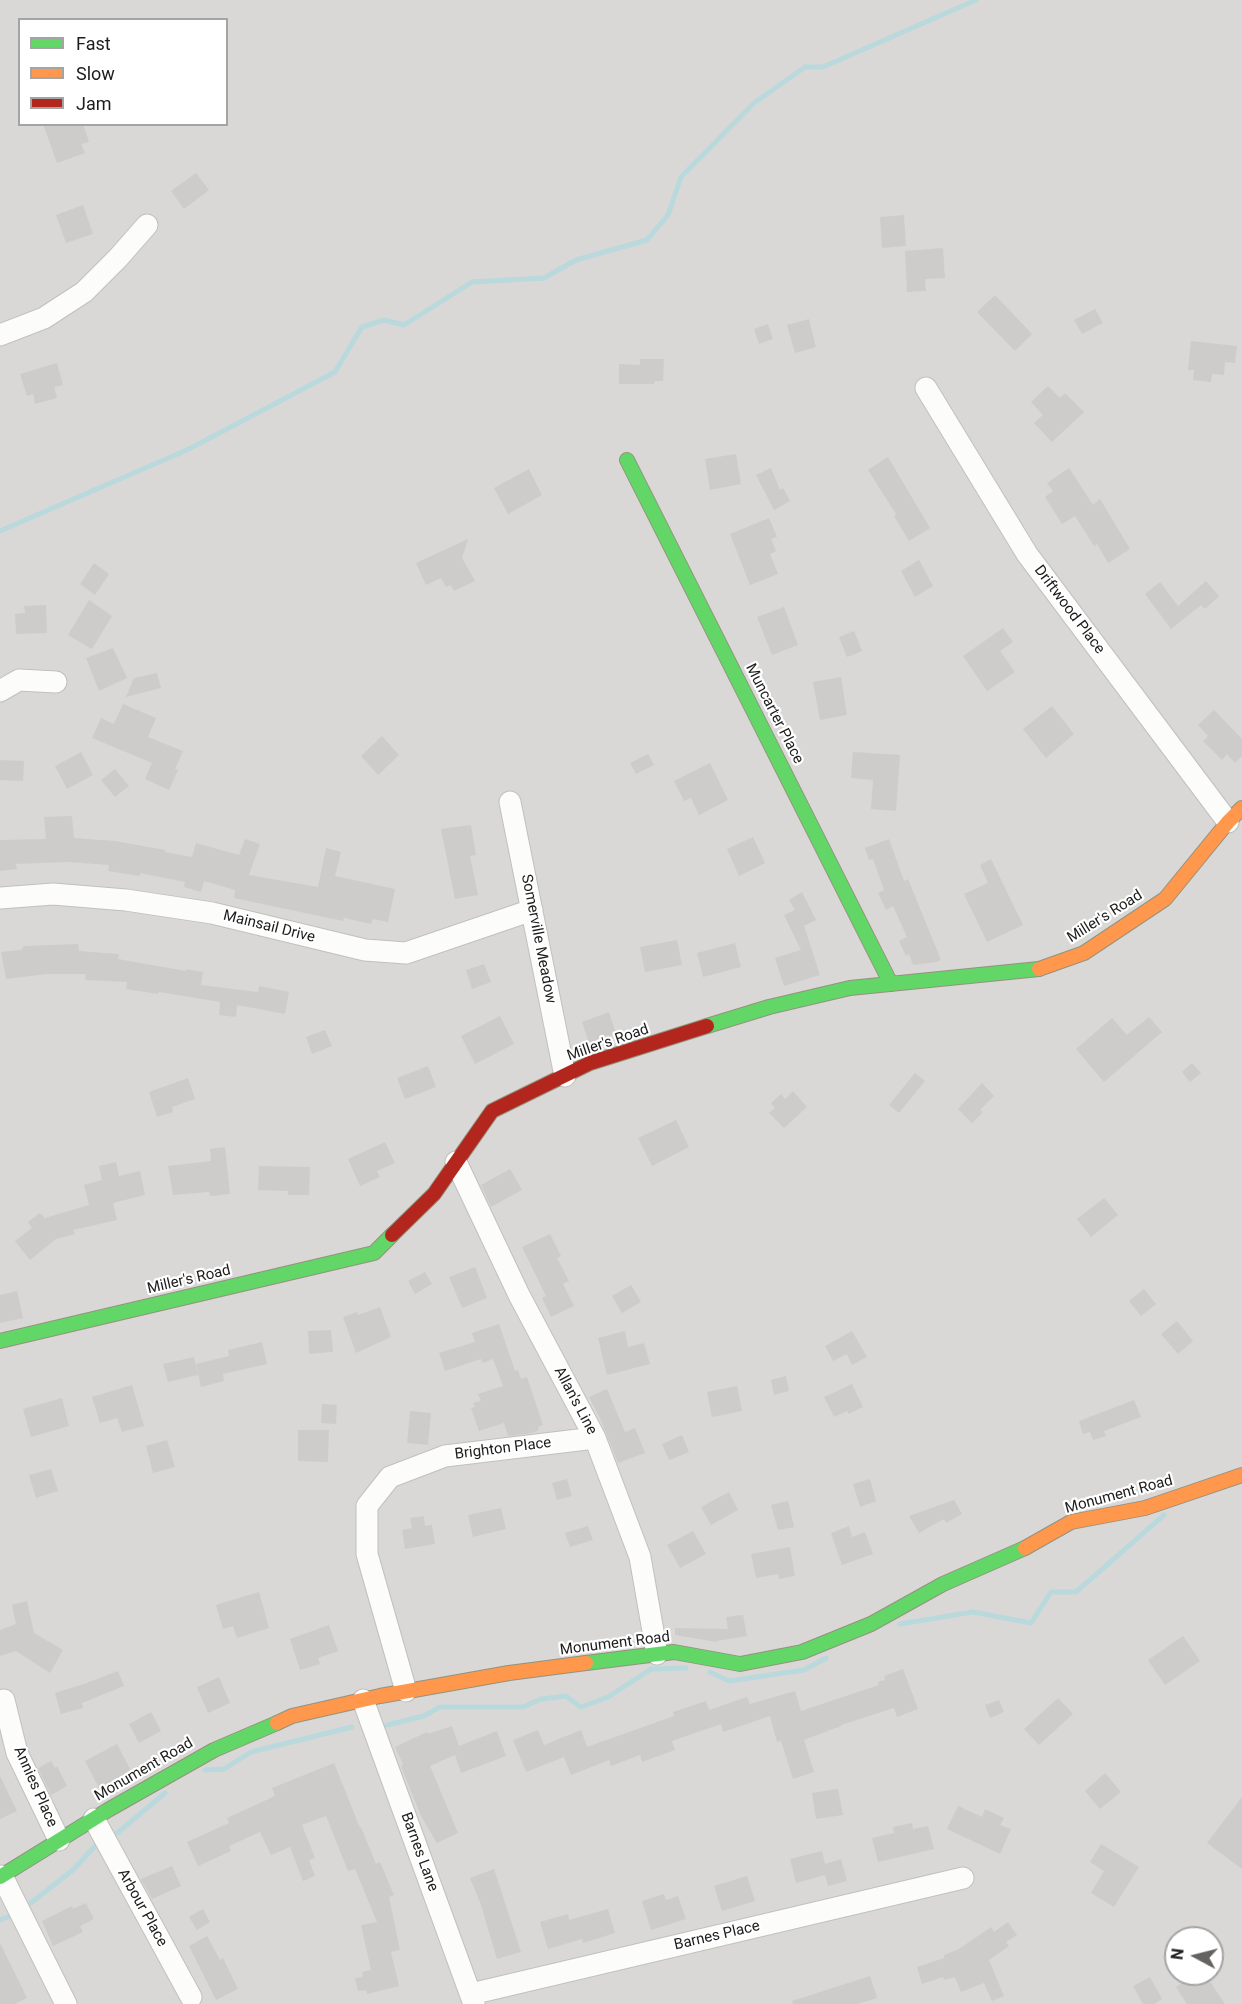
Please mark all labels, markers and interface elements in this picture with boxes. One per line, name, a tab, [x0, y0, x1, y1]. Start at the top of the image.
legend	[18, 18, 228, 126]
text: Fast	[76, 33, 111, 54]
text: Slow	[76, 63, 115, 84]
text: Jam	[76, 93, 112, 114]
street label: Driftwood Place	[1030, 562, 1108, 658]
street label: Muncarter Place	[741, 661, 807, 767]
street label: Somerville Meadow	[517, 873, 559, 1005]
street label: Miller's Road	[1064, 887, 1146, 947]
street label: Mainsail Drive	[221, 907, 317, 947]
street label: Miller's Road	[565, 1021, 651, 1065]
street label: Miller's Road	[146, 1262, 232, 1298]
street label: Allan's Line	[550, 1364, 600, 1438]
street label: Brighton Place	[454, 1434, 552, 1464]
street label: Monument Road	[1063, 1472, 1175, 1518]
street label: Monument Road	[559, 1628, 671, 1660]
street label: Monument Road	[92, 1735, 196, 1805]
street label: Annies Place	[9, 1744, 61, 1830]
street label: Barnes Lane	[396, 1810, 442, 1894]
street label: Arbour Place	[113, 1866, 171, 1950]
street label: Barnes Place	[672, 1917, 762, 1955]
north arrow	[1164, 1926, 1224, 1986]
text: N	[1168, 1947, 1188, 1961]

